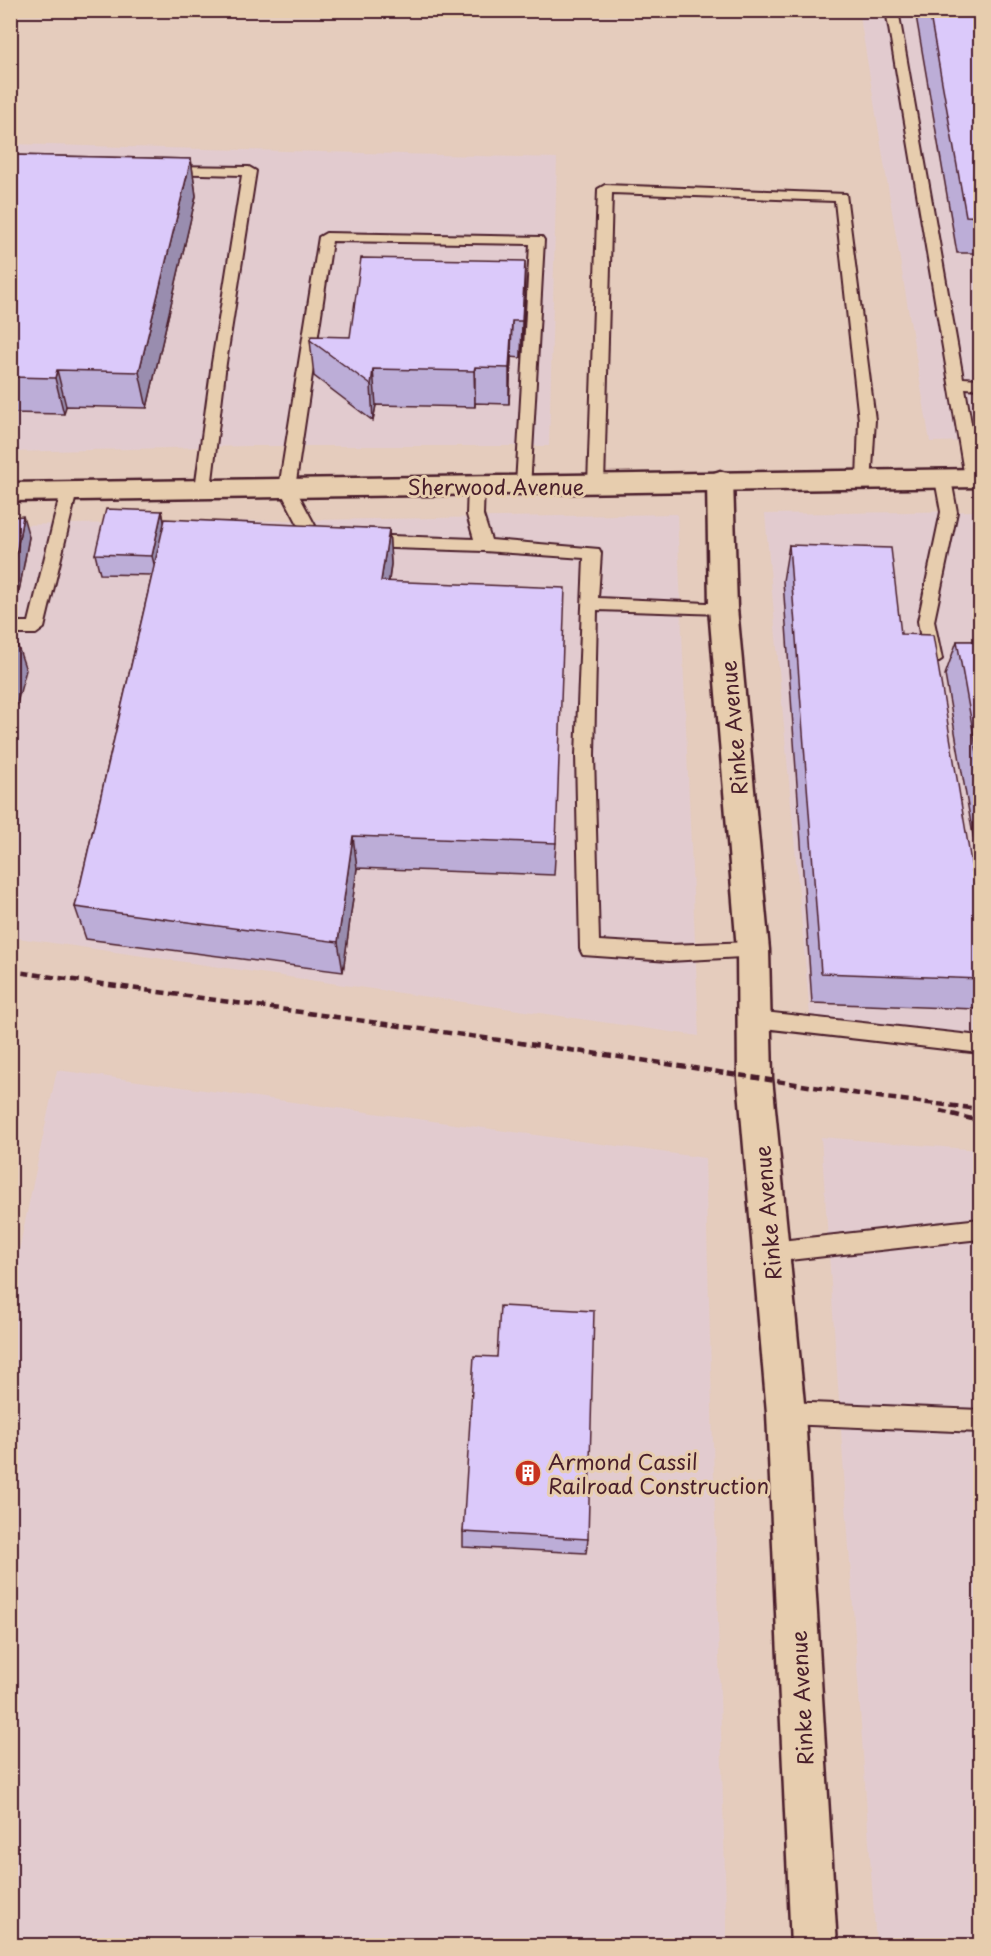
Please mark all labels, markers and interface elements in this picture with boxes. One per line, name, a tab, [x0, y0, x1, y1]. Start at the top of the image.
street label: Sherwood Avenue	[408, 470, 584, 502]
street label: Rinke Avenue	[711, 659, 755, 797]
street label: Rinke Avenue	[745, 1144, 789, 1282]
place label: Armond Cassil Railroad Construction	[548, 1445, 769, 1501]
building icon: Armond Cassil Railroad Construction	[513, 1458, 543, 1488]
street label: Rinke Avenue	[781, 1630, 821, 1766]

